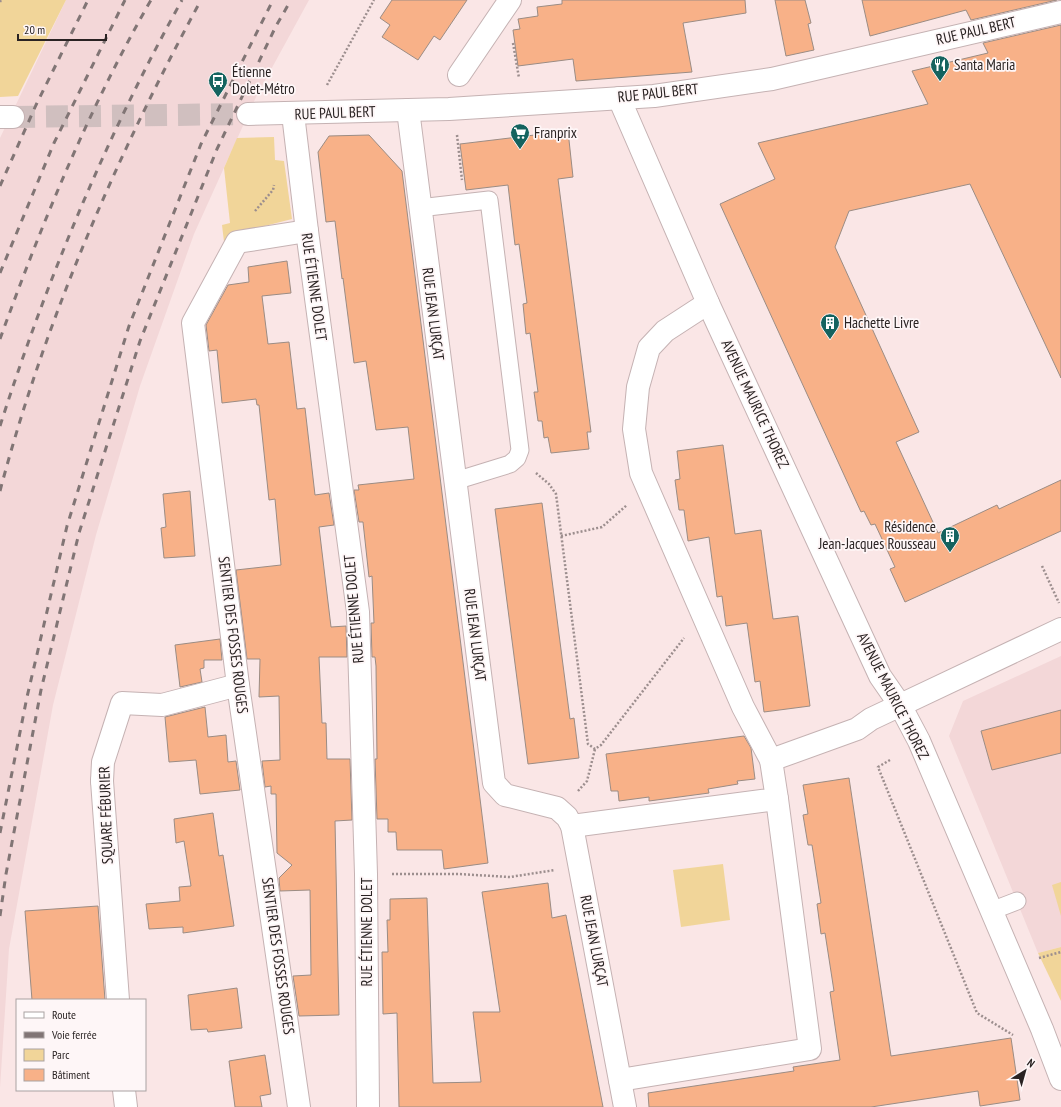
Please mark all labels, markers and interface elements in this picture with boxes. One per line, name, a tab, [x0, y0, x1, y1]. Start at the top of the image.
street label: RUE PAUL BERT	[934, 12, 1018, 49]
scale bar	[18, 16, 106, 42]
text: 20 m	[24, 22, 45, 37]
restaurant icon: Santa Maria	[929, 54, 951, 82]
place label: Santa Maria	[954, 55, 1015, 74]
place label: Étienne Dolet-Métro	[232, 62, 295, 98]
bus stop icon: Étienne Dolet-Métro	[207, 70, 229, 98]
street label: RUE PAUL BERT	[617, 79, 700, 106]
street label: RUE PAUL BERT	[294, 102, 376, 123]
supermarket icon: Franprix	[509, 122, 531, 150]
place label: Franprix	[534, 123, 577, 142]
street label: RUE ÉTIENNE DOLET	[298, 232, 332, 342]
street label: RUE JEAN LURÇAT	[418, 266, 449, 362]
building icon: Hachette Livre	[819, 312, 841, 340]
place label: Hachette Livre	[844, 313, 919, 332]
street label: AVENUE MAURICE THOREZ	[717, 336, 794, 472]
place label: Résidence Jean-Jacques Rousseau	[818, 517, 936, 553]
building icon: Résidence Jean-Jacques Rousseau	[939, 525, 961, 553]
street label: RUE ÉTIENNE DOLET	[339, 554, 368, 664]
street label: SENTIER DES FOSSES ROUGES	[214, 555, 253, 715]
street label: RUE JEAN LURÇAT	[460, 587, 491, 683]
street label: AVENUE MAURICE THOREZ	[853, 629, 934, 763]
street label: SQUARE FÉBURIER	[94, 766, 117, 864]
street label: SENTIER DES FOSSES ROUGES	[258, 876, 299, 1036]
street label: RUE ÉTIENNE DOLET	[357, 877, 376, 986]
street label: RUE JEAN LURÇAT	[576, 893, 613, 989]
legend	[16, 999, 146, 1091]
text: Route	[52, 1007, 76, 1022]
text: Voie ferrée	[51, 1027, 97, 1042]
text: Parc	[52, 1047, 70, 1062]
north arrow	[1005, 1051, 1045, 1091]
text: N	[1024, 1056, 1038, 1070]
text: Bâtiment	[52, 1067, 90, 1082]

